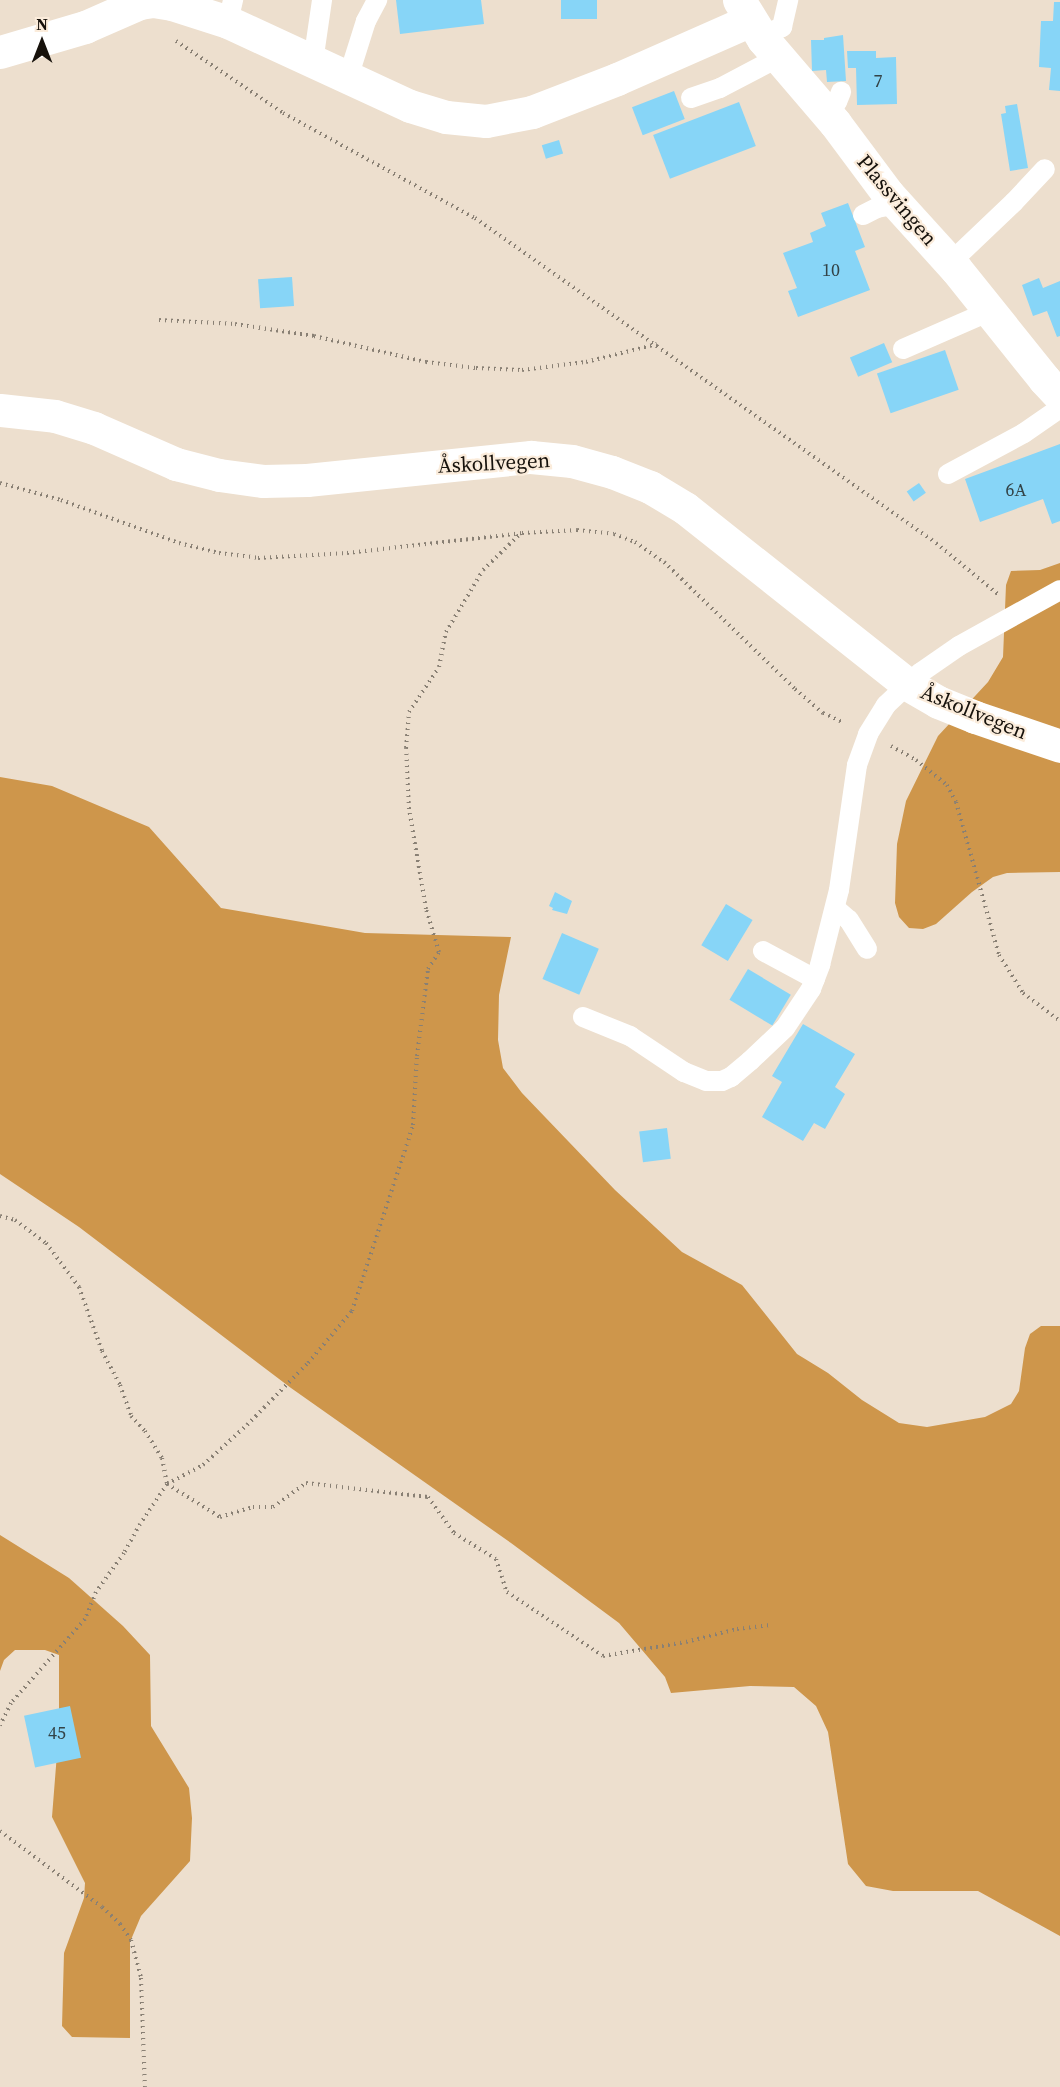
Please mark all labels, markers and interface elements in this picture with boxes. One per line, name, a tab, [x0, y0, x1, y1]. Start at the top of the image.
north arrow	[12, 12, 72, 72]
text: N	[36, 13, 48, 35]
house number: 7	[874, 70, 882, 92]
street label: Plassvingen	[852, 149, 942, 251]
house number: 10	[822, 259, 840, 281]
street label: Åskollvegen	[437, 447, 551, 479]
house number: 6A	[1006, 479, 1026, 501]
street label: Åskollvegen	[917, 679, 1031, 745]
house number: 45	[48, 1722, 66, 1744]

